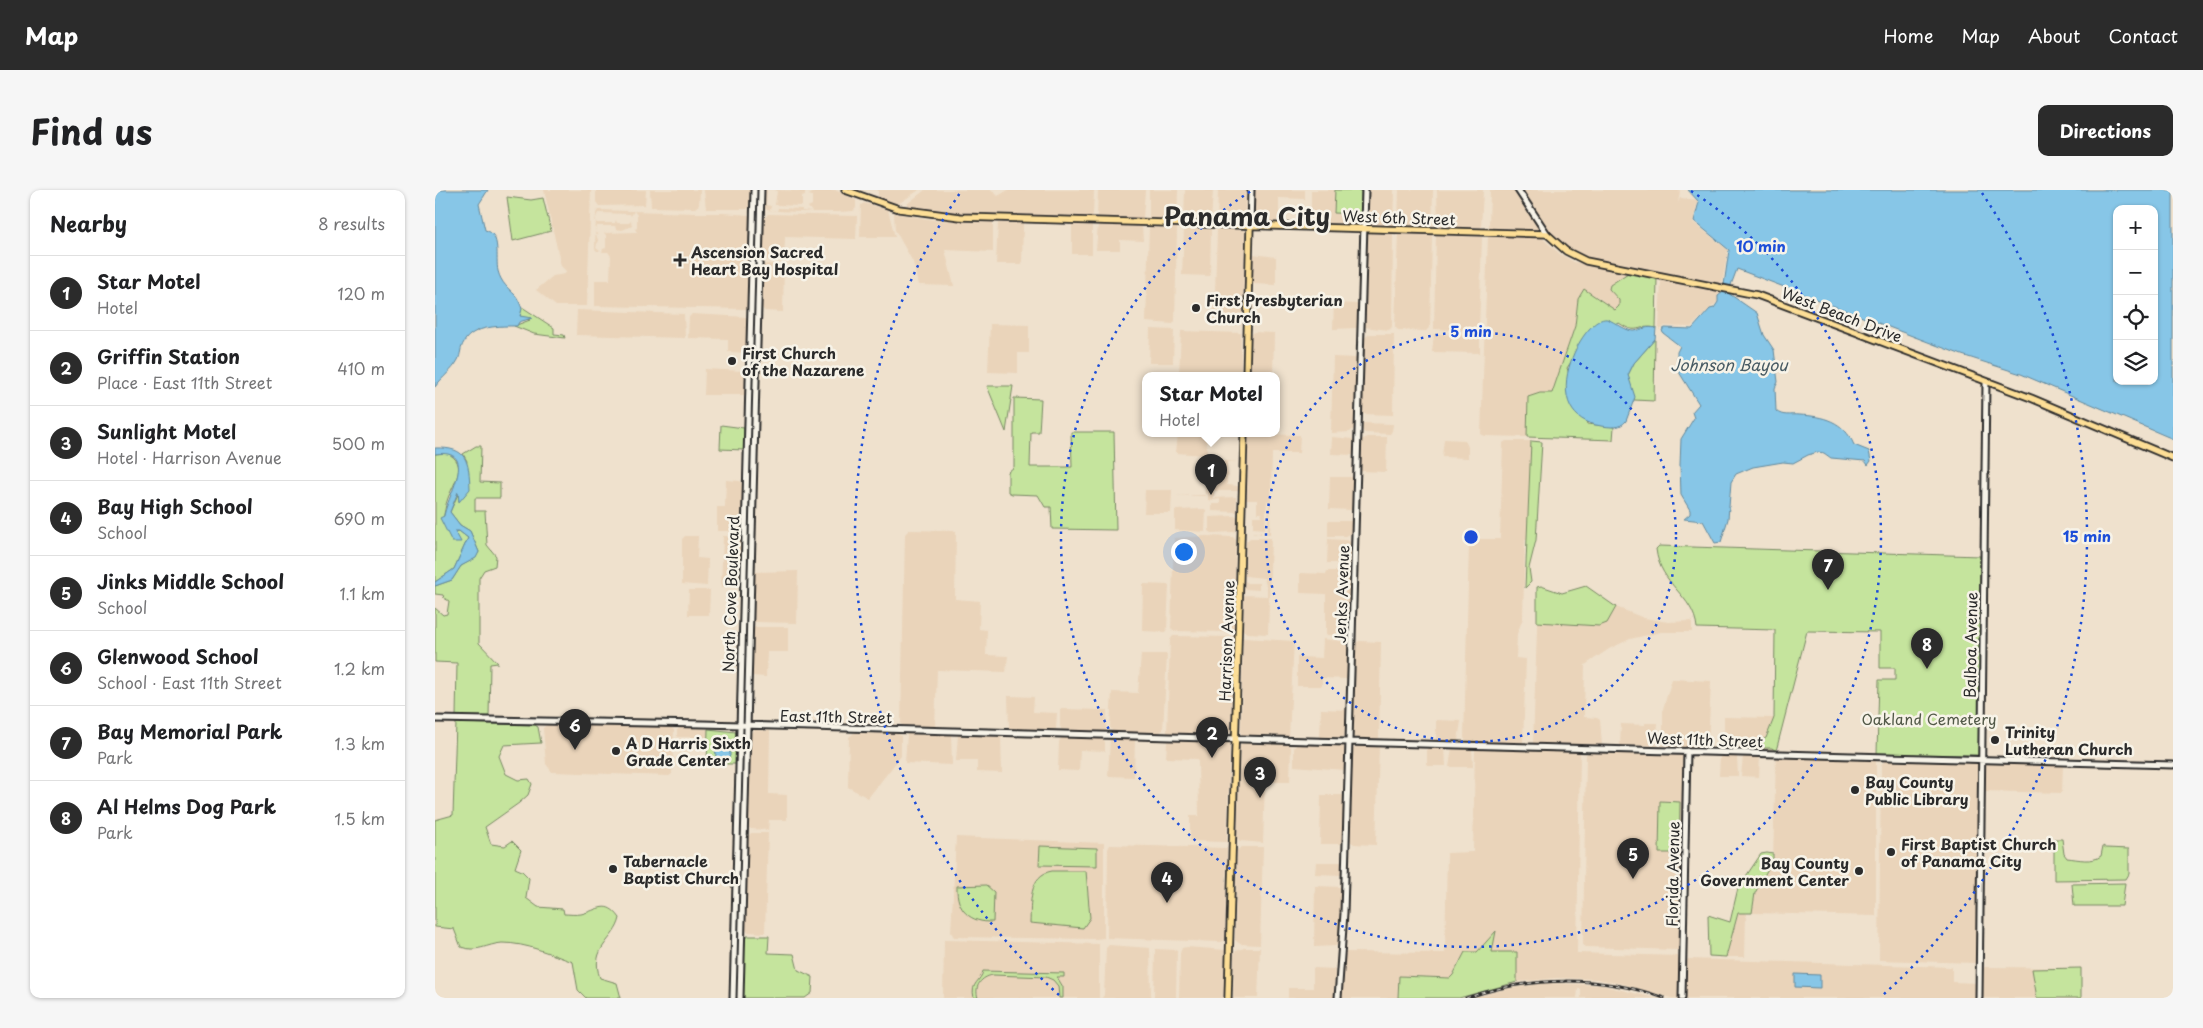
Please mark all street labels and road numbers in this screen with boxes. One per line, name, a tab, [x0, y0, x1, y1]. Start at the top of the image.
street label: West 6th Street	[1342, 204, 1456, 230]
street label: West Beach Drive	[1778, 280, 1906, 348]
street label: North Cove Boulevard	[716, 515, 744, 673]
street label: Jenks Avenue	[1328, 545, 1354, 643]
street label: Harrison Avenue	[1212, 580, 1240, 702]
street label: Balboa Avenue	[1958, 592, 1982, 698]
street label: East 11th Street	[780, 704, 892, 728]
street label: West 11th Street	[1647, 725, 1763, 753]
street label: Florida Avenue	[1660, 821, 1684, 927]

